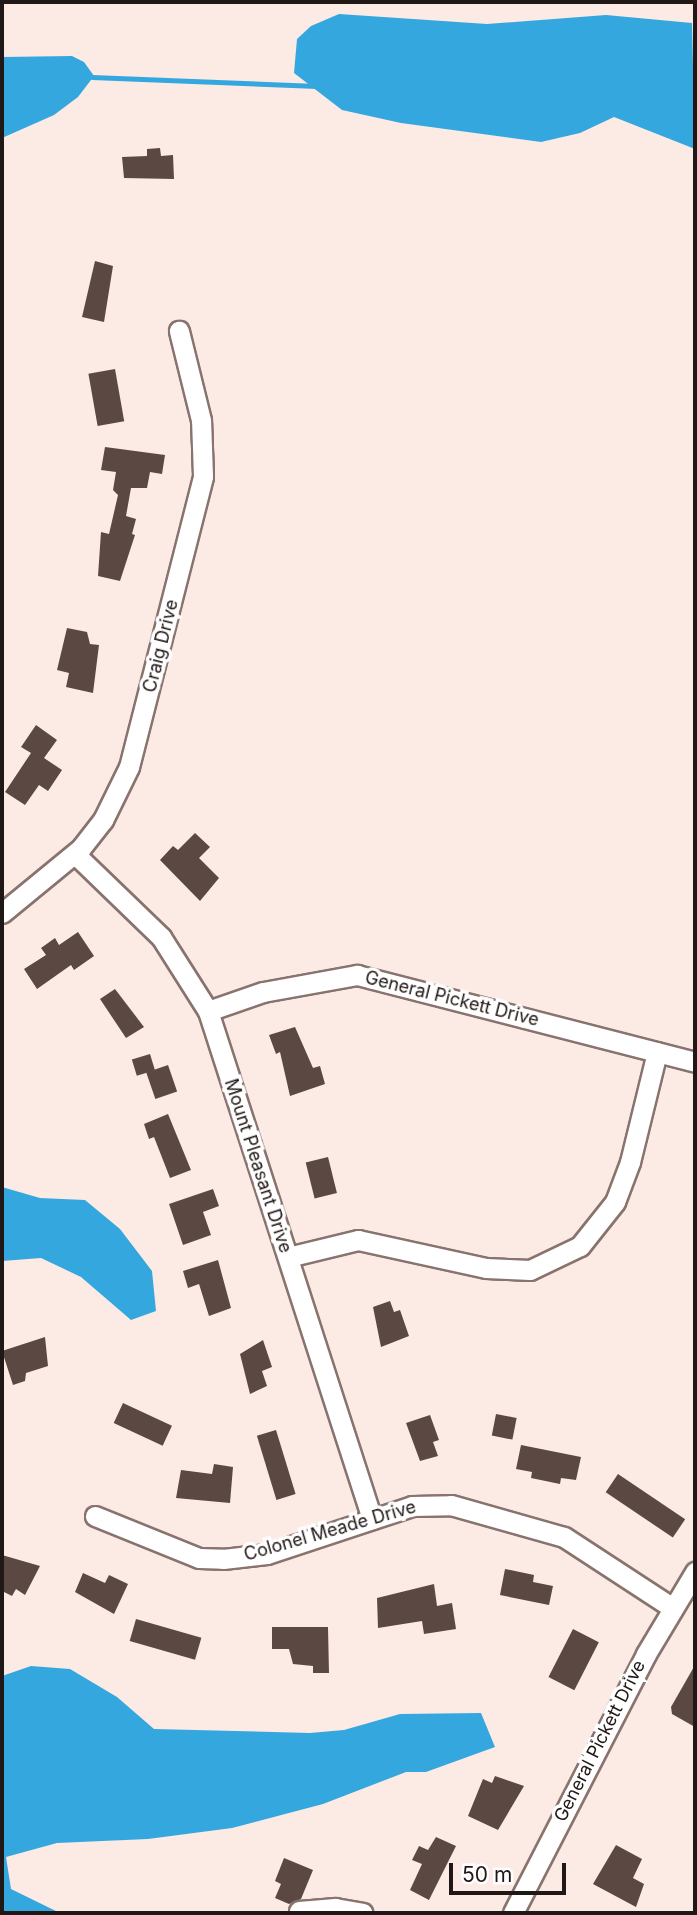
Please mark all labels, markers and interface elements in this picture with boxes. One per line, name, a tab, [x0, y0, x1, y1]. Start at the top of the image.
street label: Craig Drive	[139, 597, 183, 695]
street label: General Pickett Drive	[363, 967, 541, 1031]
street label: Mount Pleasant Drive	[220, 1076, 296, 1256]
street label: Colonel Meade Drive	[242, 1496, 418, 1566]
street label: General Pickett Drive	[550, 1657, 650, 1825]
scale bar	[452, 1848, 569, 1892]
text: 50 m	[462, 1862, 512, 1887]

